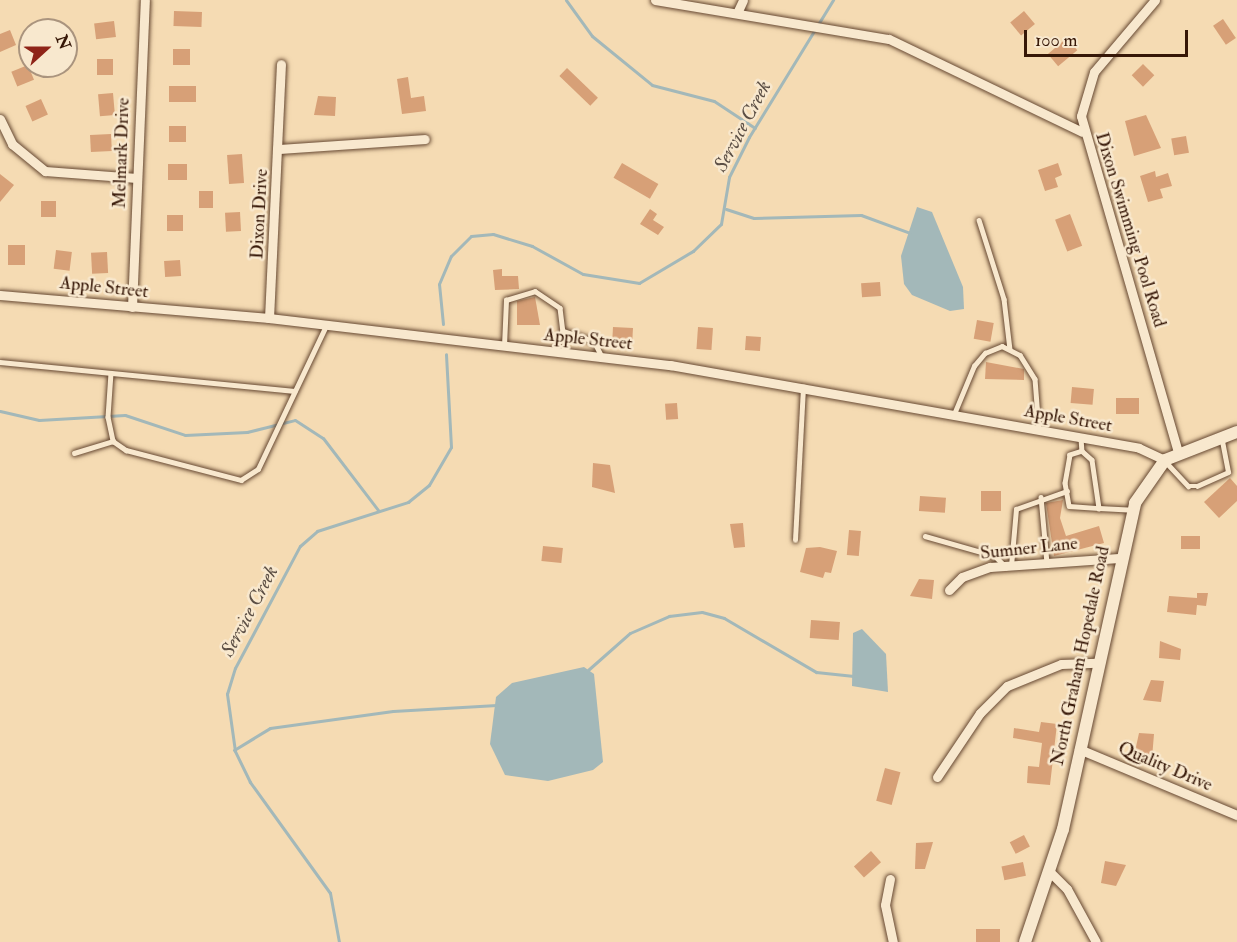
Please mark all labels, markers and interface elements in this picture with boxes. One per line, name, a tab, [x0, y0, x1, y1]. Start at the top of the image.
north arrow	[18, 18, 78, 78]
scale bar	[1027, 18, 1190, 56]
text: 100 m	[1035, 29, 1078, 52]
text: N	[51, 32, 75, 53]
water label: Service Creek	[708, 76, 776, 176]
street label: Melmark Drive	[109, 97, 135, 209]
street label: Dixon Swimming Pool Road	[1090, 130, 1170, 330]
street label: Dixon Drive	[247, 168, 273, 260]
street label: Apple Street	[59, 273, 149, 303]
street label: Apple Street	[543, 325, 633, 355]
street label: Apple Street	[1022, 401, 1114, 437]
street label: Sumner Lane	[979, 533, 1079, 565]
street label: North Graham Hopedale Road	[1047, 544, 1115, 768]
water label: Service Creek	[215, 561, 283, 661]
street label: Quality Drive	[1115, 738, 1215, 796]

